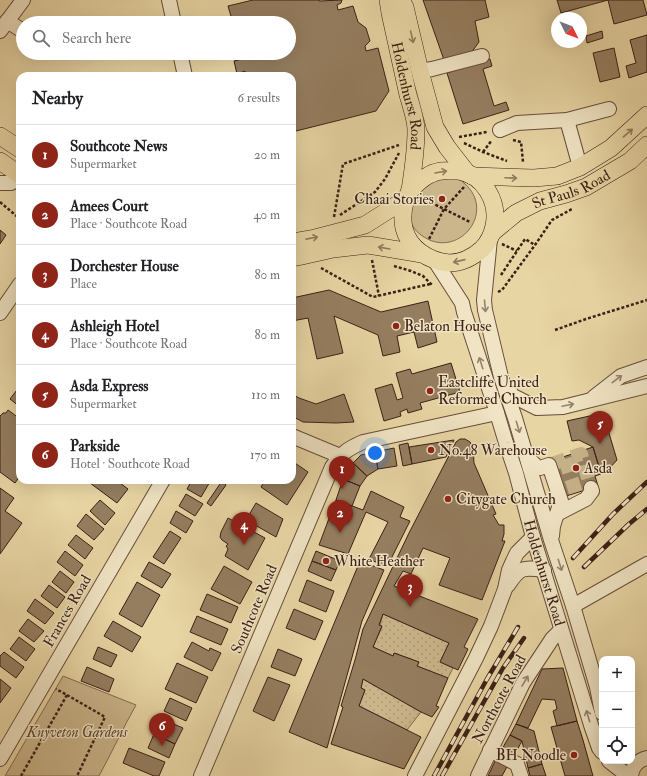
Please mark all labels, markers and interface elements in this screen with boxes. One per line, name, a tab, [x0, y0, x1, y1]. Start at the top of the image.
north arrow	[551, 12, 587, 48]
search box	[16, 16, 296, 60]
icon: search	[30, 27, 52, 49]
text: Search here	[62, 29, 131, 48]
one-way arrow	[408, 30, 416, 43]
street label: Holdenhurst Road	[387, 40, 425, 151]
text: Nearby	[32, 88, 83, 109]
text: 6 results	[237, 90, 280, 106]
one-way arrow	[623, 128, 633, 137]
text: Southcote News	[70, 137, 167, 156]
text: 1	[43, 147, 47, 163]
text: 20 m	[254, 147, 280, 163]
text: Supermarket	[70, 156, 137, 172]
street label: St Pauls Road	[529, 166, 614, 213]
one-way arrow	[434, 167, 447, 175]
one-way arrow	[504, 174, 517, 181]
place label: Chaai Stories	[354, 190, 434, 209]
marker: Chaai Stories	[437, 194, 447, 204]
text: Amees Court	[70, 197, 148, 216]
text: 2	[42, 207, 48, 223]
text: 40 m	[254, 207, 280, 223]
text: Place · Southcote Road	[70, 216, 187, 232]
one-way arrow	[306, 234, 319, 242]
one-way arrow	[378, 243, 391, 251]
text: Dorchester House	[70, 257, 179, 276]
one-way arrow	[453, 257, 466, 265]
text: 3	[43, 267, 48, 283]
text: 80 m	[254, 267, 280, 283]
text: Place	[70, 276, 97, 292]
one-way arrow	[482, 299, 489, 312]
text: Ashleigh Hotel	[70, 317, 159, 336]
place label: Belaton House	[404, 317, 492, 336]
marker: Belaton House	[391, 321, 401, 331]
text: 4	[41, 327, 49, 343]
text: 80 m	[254, 327, 280, 343]
text: Place · Southcote Road	[70, 336, 187, 352]
one-way arrow	[476, 357, 484, 369]
place label: Eastcliffe United Reformed Church	[438, 373, 547, 409]
one-way arrow	[611, 375, 622, 384]
text: Asda Express	[70, 377, 148, 396]
marker: Eastcliffe United Reformed Church	[425, 386, 435, 396]
text: 5	[42, 387, 48, 403]
text: 110 m	[251, 387, 280, 403]
text: Supermarket	[70, 396, 137, 412]
one-way arrow	[561, 401, 574, 409]
pin: 5	[587, 411, 613, 444]
one-way arrow	[515, 420, 522, 433]
text: Parkside	[70, 437, 120, 456]
place label: No.48 Warehouse	[439, 441, 547, 460]
your location	[365, 443, 385, 463]
marker: No.48 Warehouse	[426, 445, 436, 455]
text: 6	[42, 447, 48, 463]
text: 170 m	[250, 447, 280, 463]
text: Hotel · Southcote Road	[70, 456, 190, 472]
pin: 1	[329, 456, 355, 489]
place label: Asda	[583, 459, 613, 478]
marker: Asda	[571, 463, 581, 473]
place label: Citygate Church	[456, 490, 556, 509]
marker: Citygate Church	[443, 494, 453, 504]
pin: 2	[327, 500, 353, 533]
pin: 4	[231, 512, 257, 545]
street label: Holdenhurst Road	[519, 518, 569, 629]
place label: White Heather	[333, 552, 425, 571]
marker: White Heather	[321, 556, 331, 566]
one-way arrow	[556, 559, 564, 571]
street label: Southcote Road	[227, 561, 282, 657]
street label: Frances Road	[39, 571, 96, 651]
pin: 3	[397, 574, 423, 607]
street label: Northcote Road	[468, 651, 531, 747]
map controls	[599, 656, 635, 764]
button: +	[599, 656, 635, 692]
one-way arrow	[521, 675, 529, 687]
button: −	[599, 692, 635, 728]
one-way arrow	[584, 709, 591, 722]
pin: 6	[149, 713, 175, 746]
park label: Knyveton Gardens	[26, 723, 128, 742]
button: locate	[599, 728, 635, 764]
place label: BH Noodle	[496, 746, 566, 765]
marker: BH Noodle	[569, 750, 579, 760]

